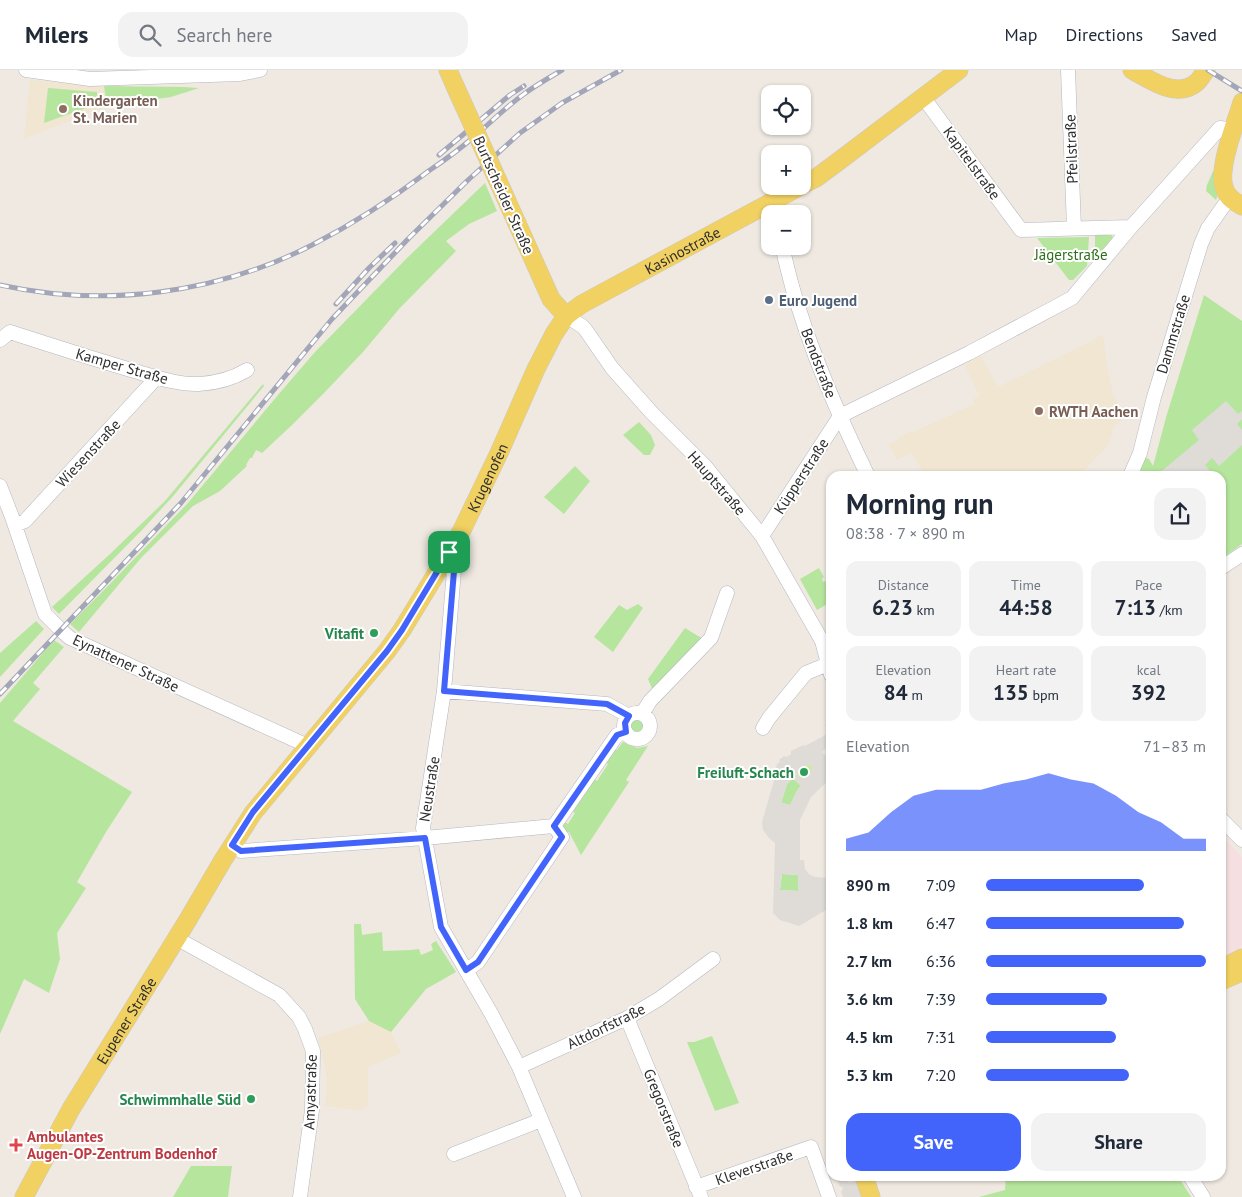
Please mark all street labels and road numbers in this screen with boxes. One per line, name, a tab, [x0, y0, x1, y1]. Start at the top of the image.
street label: Pfeilstraße	[1060, 114, 1082, 184]
street label: Kapitelstraße	[939, 123, 1005, 203]
street label: Burtscheider Straße	[469, 133, 539, 257]
street label: Kasinostraße	[641, 222, 723, 278]
street label: Dammstraße	[1152, 292, 1194, 376]
street label: Bendstraße	[797, 325, 841, 401]
street label: Kamper Straße	[74, 344, 170, 388]
street label: Wiesenstraße	[52, 415, 124, 491]
street label: Küpperstraße	[769, 434, 833, 518]
street label: Krugenofen	[463, 440, 512, 515]
street label: Hauptstraße	[684, 447, 750, 519]
street label: Eynattener Straße	[70, 630, 182, 696]
street label: Neustraße	[414, 755, 444, 823]
street label: Eupener Straße	[92, 973, 160, 1067]
street label: Altdorfstraße	[564, 999, 648, 1053]
street label: Amyastraße	[299, 1054, 321, 1130]
street label: Gregorstraße	[640, 1066, 688, 1150]
street label: Kleverstraße	[713, 1145, 795, 1189]

